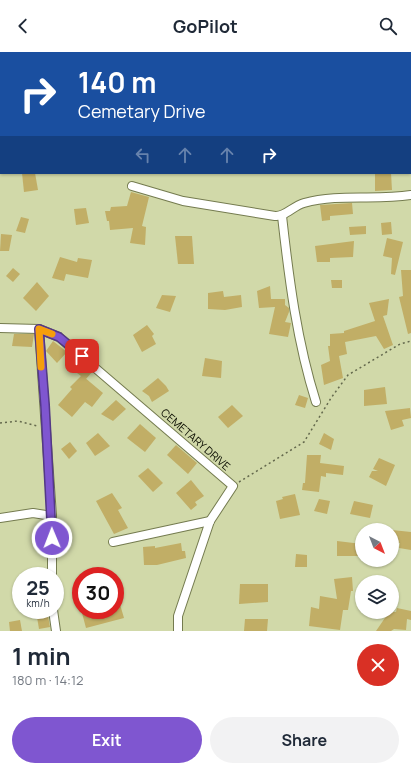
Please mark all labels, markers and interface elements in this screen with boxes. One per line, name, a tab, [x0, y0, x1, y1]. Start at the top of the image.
text: GoPilot	[173, 14, 238, 38]
icon: back	[12, 15, 34, 37]
icon: search	[377, 15, 399, 37]
text: 140 m	[78, 63, 157, 101]
icon: right	[12, 68, 64, 120]
text: Cemetary Drive	[78, 99, 206, 123]
icon: left	[132, 144, 154, 166]
icon: ahead	[174, 144, 196, 166]
icon: ahead	[216, 144, 238, 166]
icon: right	[258, 144, 280, 166]
pin	[65, 339, 99, 373]
icon: arrive	[71, 345, 93, 367]
street label: CEMETARY DRIVE	[158, 405, 234, 473]
position arrow	[31, 517, 73, 559]
north arrow	[355, 523, 399, 567]
map controls	[355, 523, 399, 619]
speed limit sign: 30	[72, 567, 124, 619]
text: 25	[26, 574, 50, 601]
button: layers	[355, 575, 399, 619]
text: km/h	[26, 596, 50, 610]
text: 1 min	[12, 639, 71, 672]
button: close	[357, 644, 399, 686]
text: 180 m · 14:12	[12, 671, 83, 689]
button: Exit	[12, 717, 202, 763]
button: Share	[210, 717, 399, 763]

